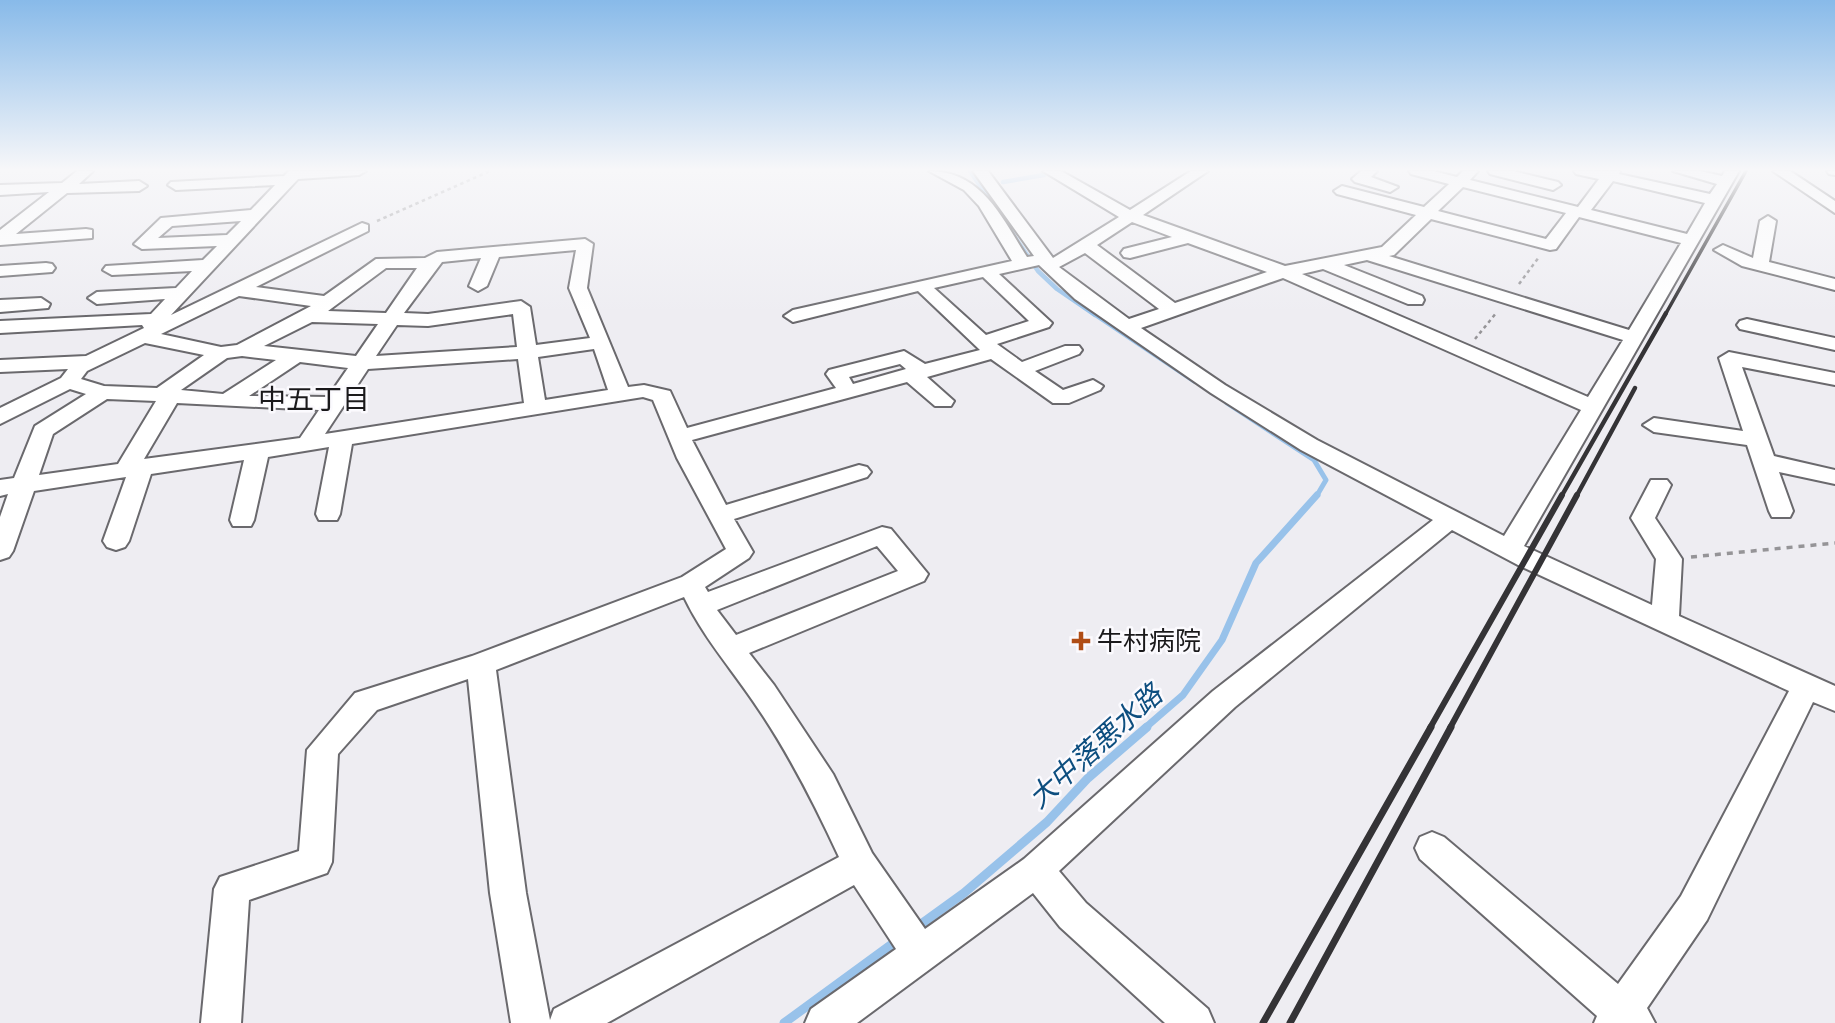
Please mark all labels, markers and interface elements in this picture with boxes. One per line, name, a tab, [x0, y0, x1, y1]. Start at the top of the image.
district label: 中五丁目	[258, 381, 370, 415]
place label: 牛村病院	[1097, 624, 1201, 655]
marker: 牛村病院	[1071, 631, 1091, 651]
water label: 大中落悪水路	[1021, 675, 1170, 814]

